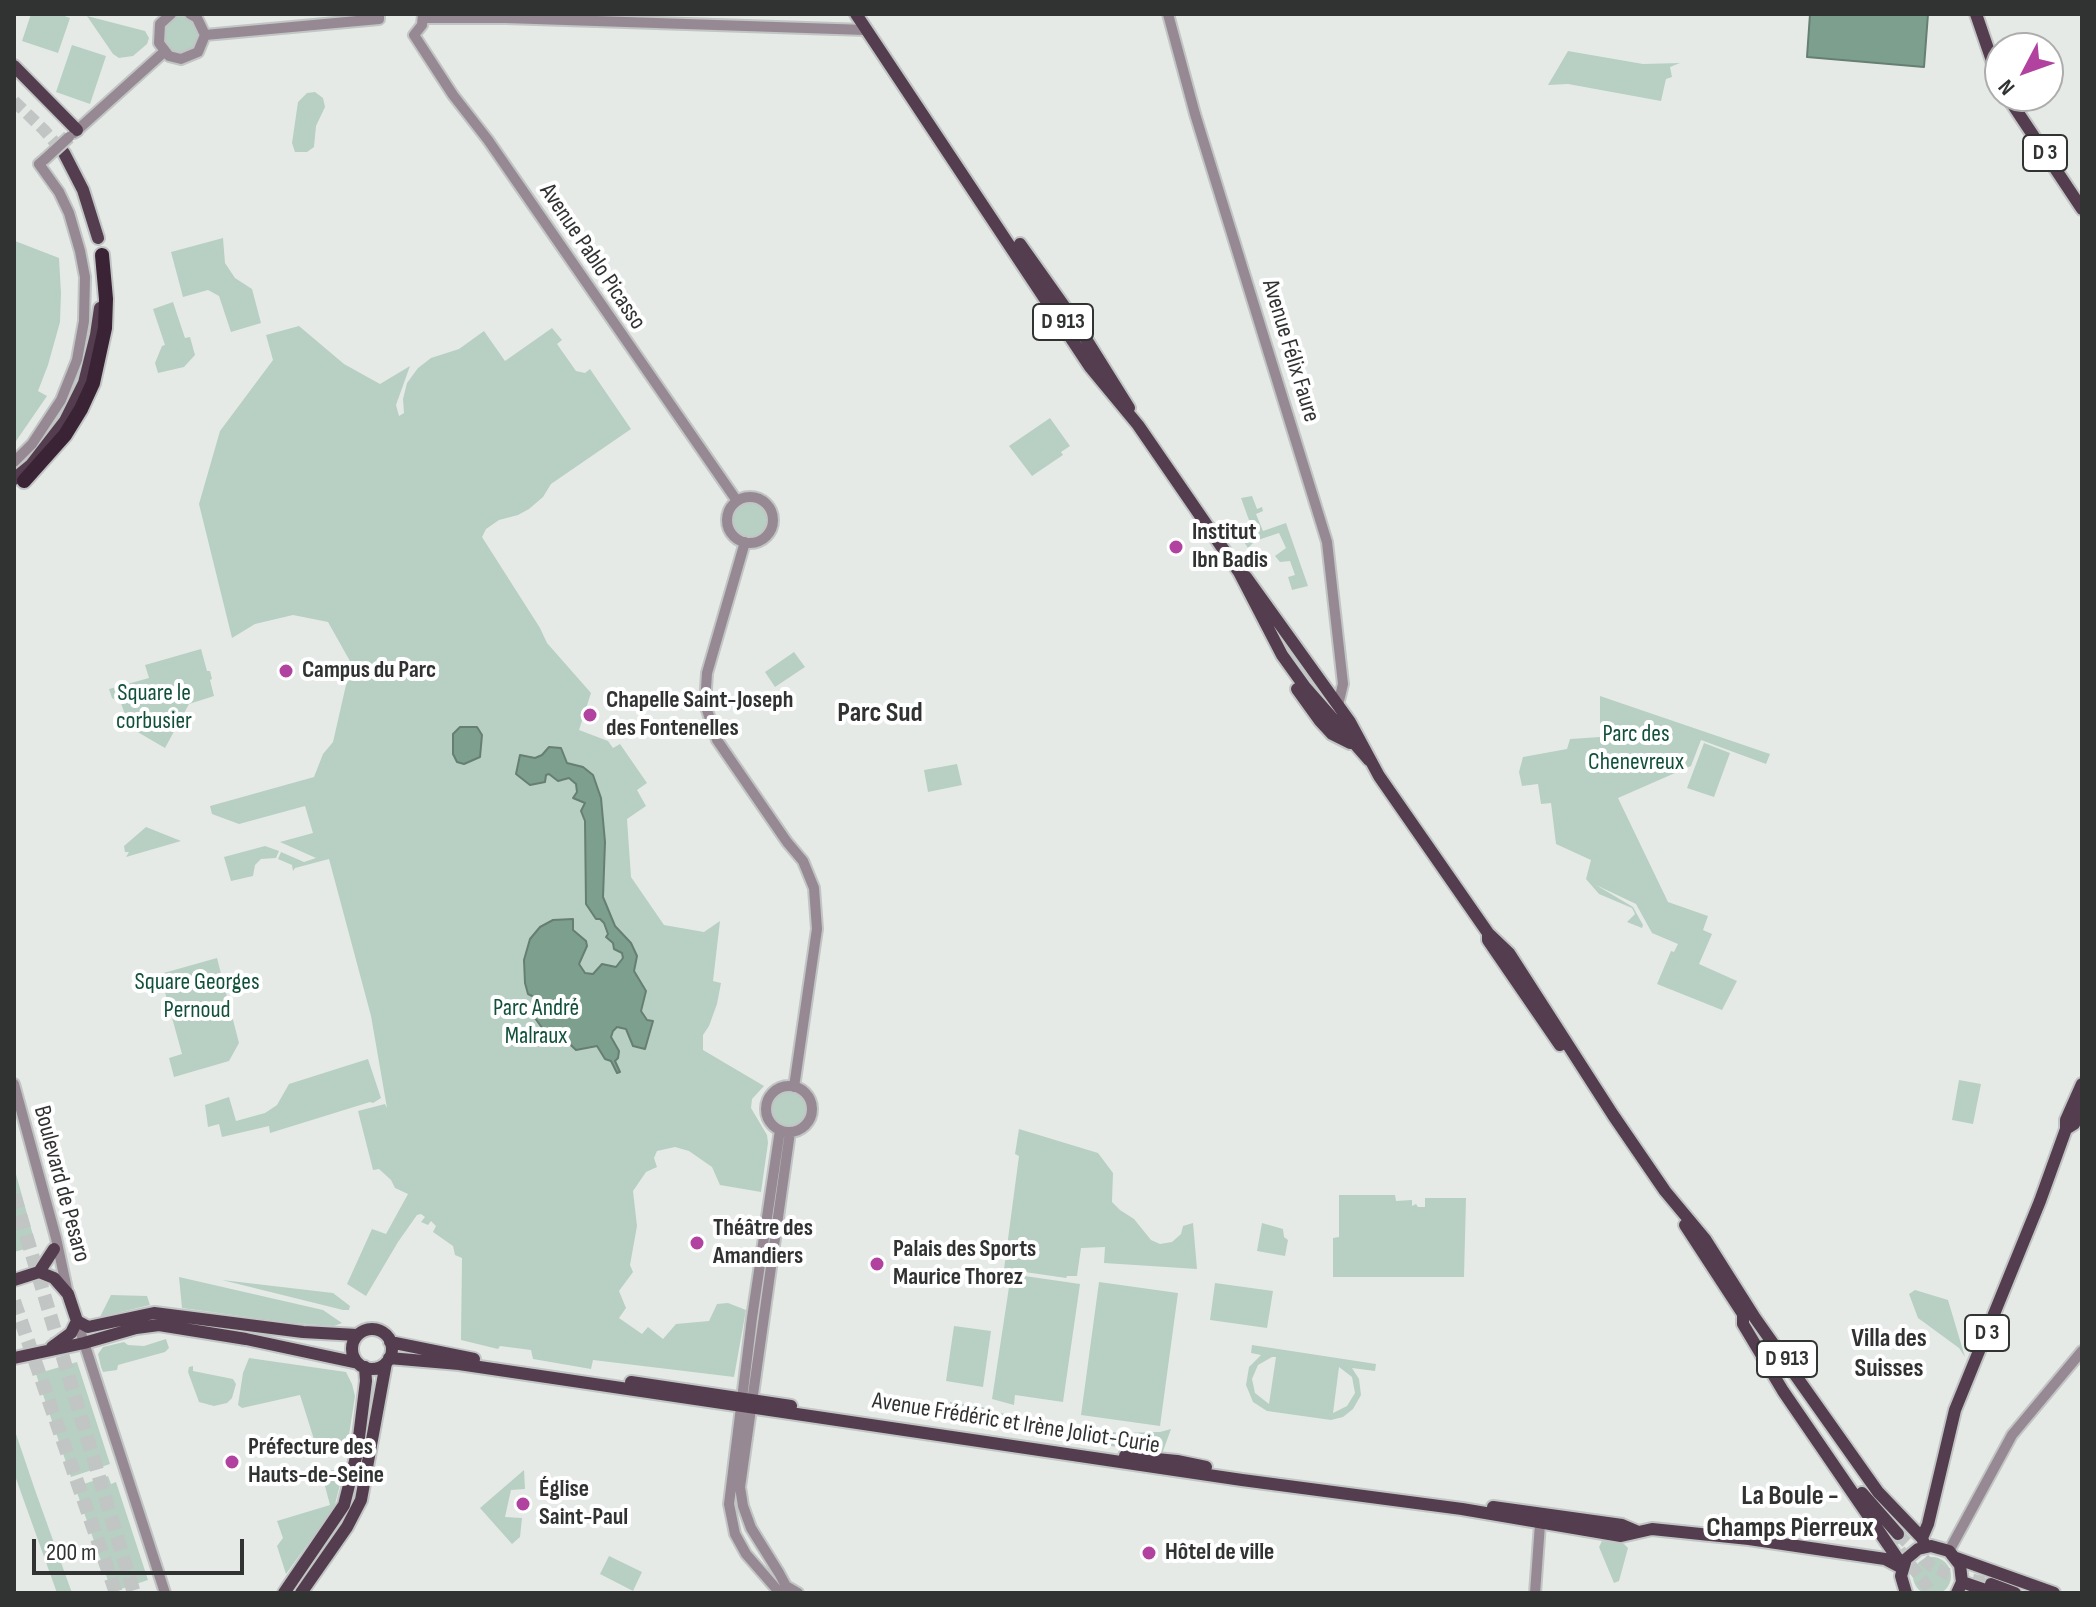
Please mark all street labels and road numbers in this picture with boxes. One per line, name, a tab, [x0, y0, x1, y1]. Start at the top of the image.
road number: D 3	[2023, 135, 2067, 171]
street label: Avenue Pablo Picasso	[533, 179, 651, 335]
street label: Avenue Félix Faure	[1255, 276, 1325, 426]
road number: D 913	[1033, 304, 1093, 340]
street label: Boulevard de Pesaro	[26, 1103, 96, 1265]
road number: D 3	[1965, 1315, 2009, 1351]
road number: D 913	[1757, 1341, 1817, 1377]
street label: Avenue Frédéric et Irène Joliot-Curie	[870, 1387, 1162, 1461]

